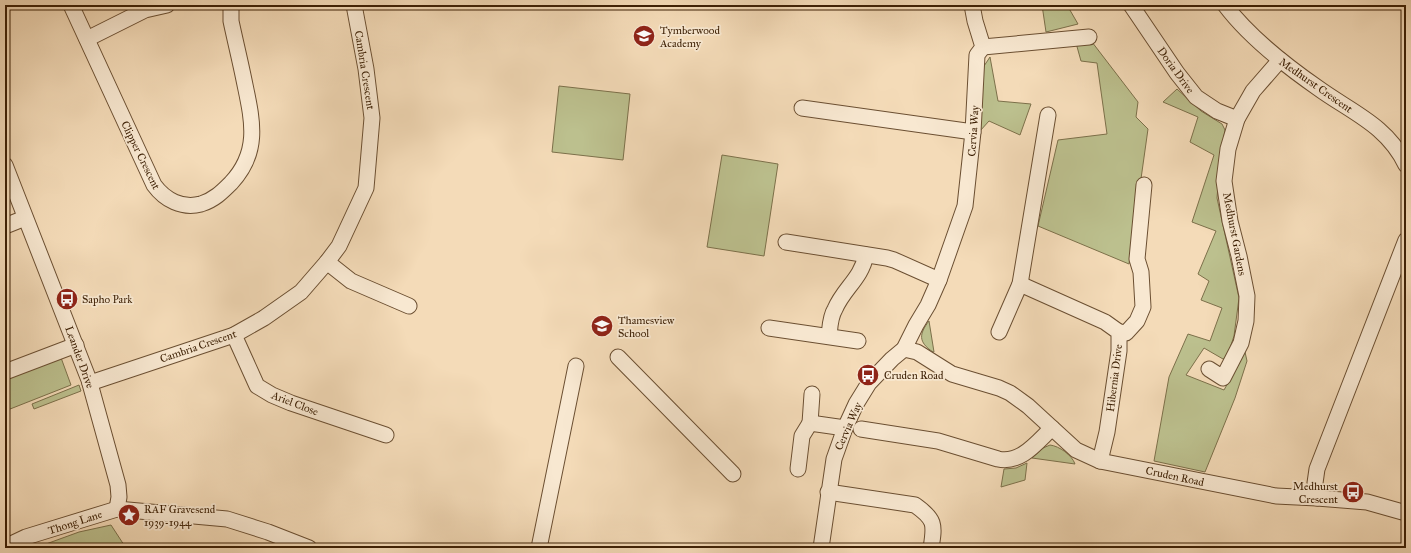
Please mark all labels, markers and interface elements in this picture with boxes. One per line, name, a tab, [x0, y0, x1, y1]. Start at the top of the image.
school or university icon: Tymberwood Academy	[631, 23, 657, 49]
place label: Tymberwood Academy	[659, 24, 720, 50]
street label: Cambria Crescent	[352, 30, 377, 111]
street label: Doria Drive	[1155, 45, 1197, 96]
street label: Medhurst Crescent	[1276, 55, 1355, 116]
street label: Cervia Way	[965, 104, 982, 157]
street label: Clipper Crescent	[118, 119, 163, 192]
street label: Medhurst Gardens	[1220, 191, 1249, 277]
bus stop icon: Sapho Park	[54, 286, 80, 312]
place label: Sapho Park	[82, 293, 133, 306]
school or university icon: Thamesview School	[589, 313, 615, 339]
place label: Thamesview School	[618, 314, 675, 340]
street label: Leander Drive	[62, 324, 97, 390]
street label: Cambria Crescent	[158, 327, 238, 366]
street label: Hibernia Drive	[1104, 343, 1125, 413]
bus stop icon: Cruden Road	[855, 362, 881, 388]
place label: Cruden Road	[884, 369, 944, 382]
street label: Ariel Close	[269, 388, 320, 418]
street label: Cervia Way	[832, 399, 865, 452]
street label: Cruden Road	[1144, 464, 1206, 489]
bus stop icon: Medhurst Crescent	[1340, 479, 1366, 505]
place label: Medhurst Crescent	[1293, 480, 1338, 506]
place icon: RAF Gravesend 1939-1944	[116, 502, 142, 528]
place label: RAF Gravesend 1939-1944	[144, 503, 216, 529]
street label: Thong Lane	[47, 508, 104, 537]

